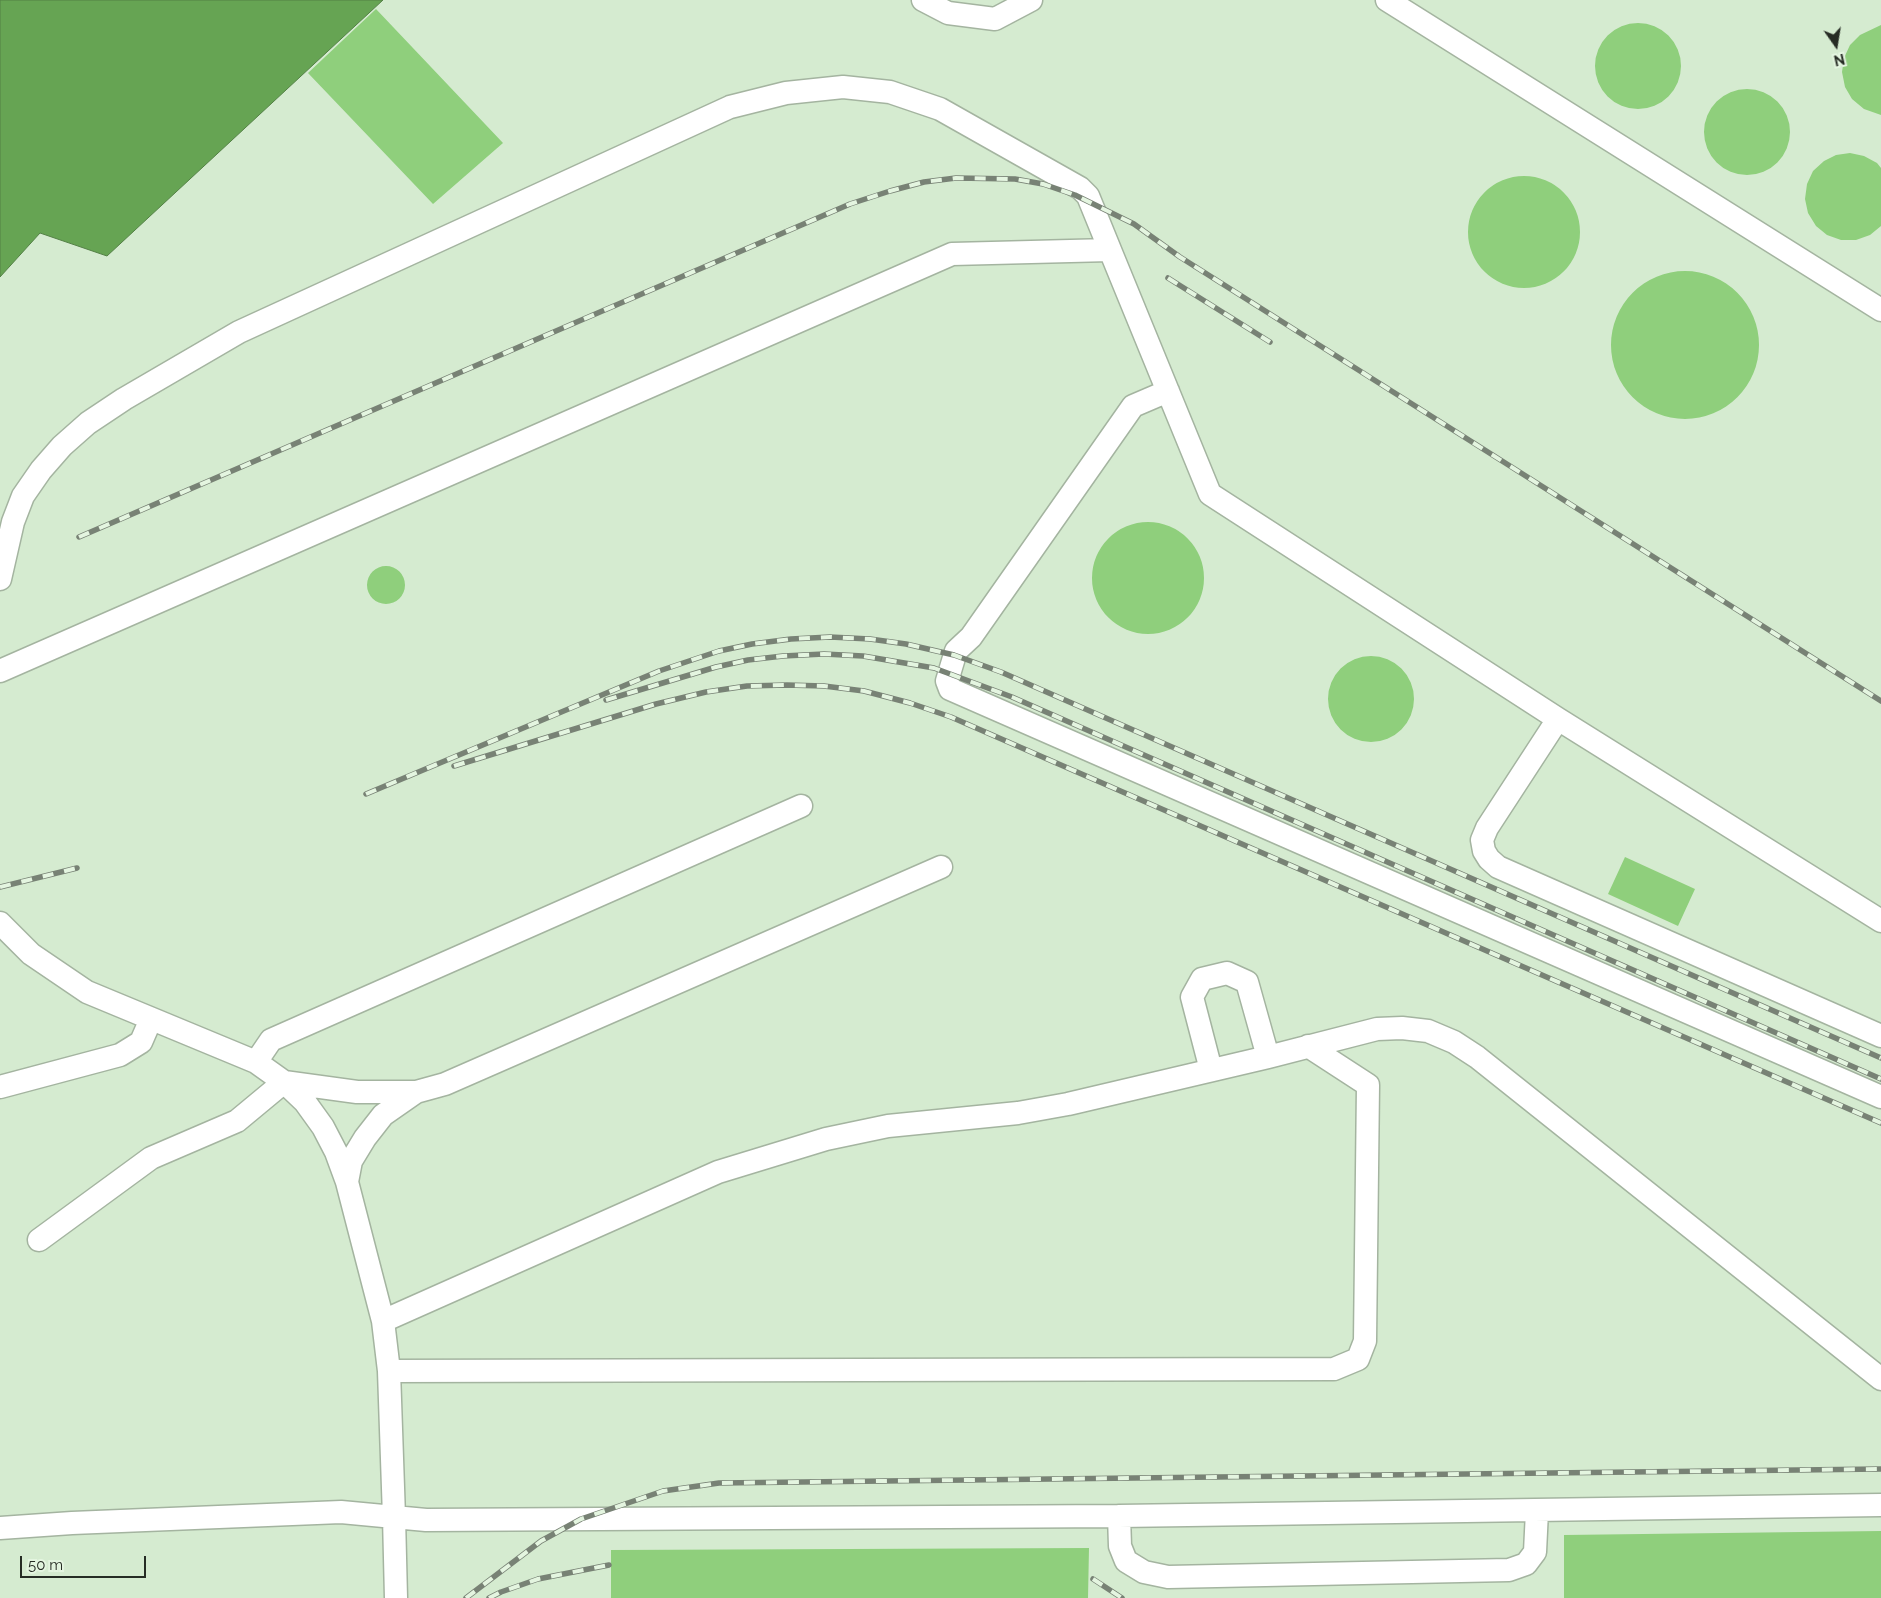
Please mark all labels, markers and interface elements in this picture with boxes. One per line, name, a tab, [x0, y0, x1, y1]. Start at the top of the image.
north arrow	[1811, 20, 1861, 70]
text: N	[1832, 51, 1846, 69]
scale bar	[22, 1546, 149, 1578]
text: 50 m	[28, 1556, 63, 1574]

